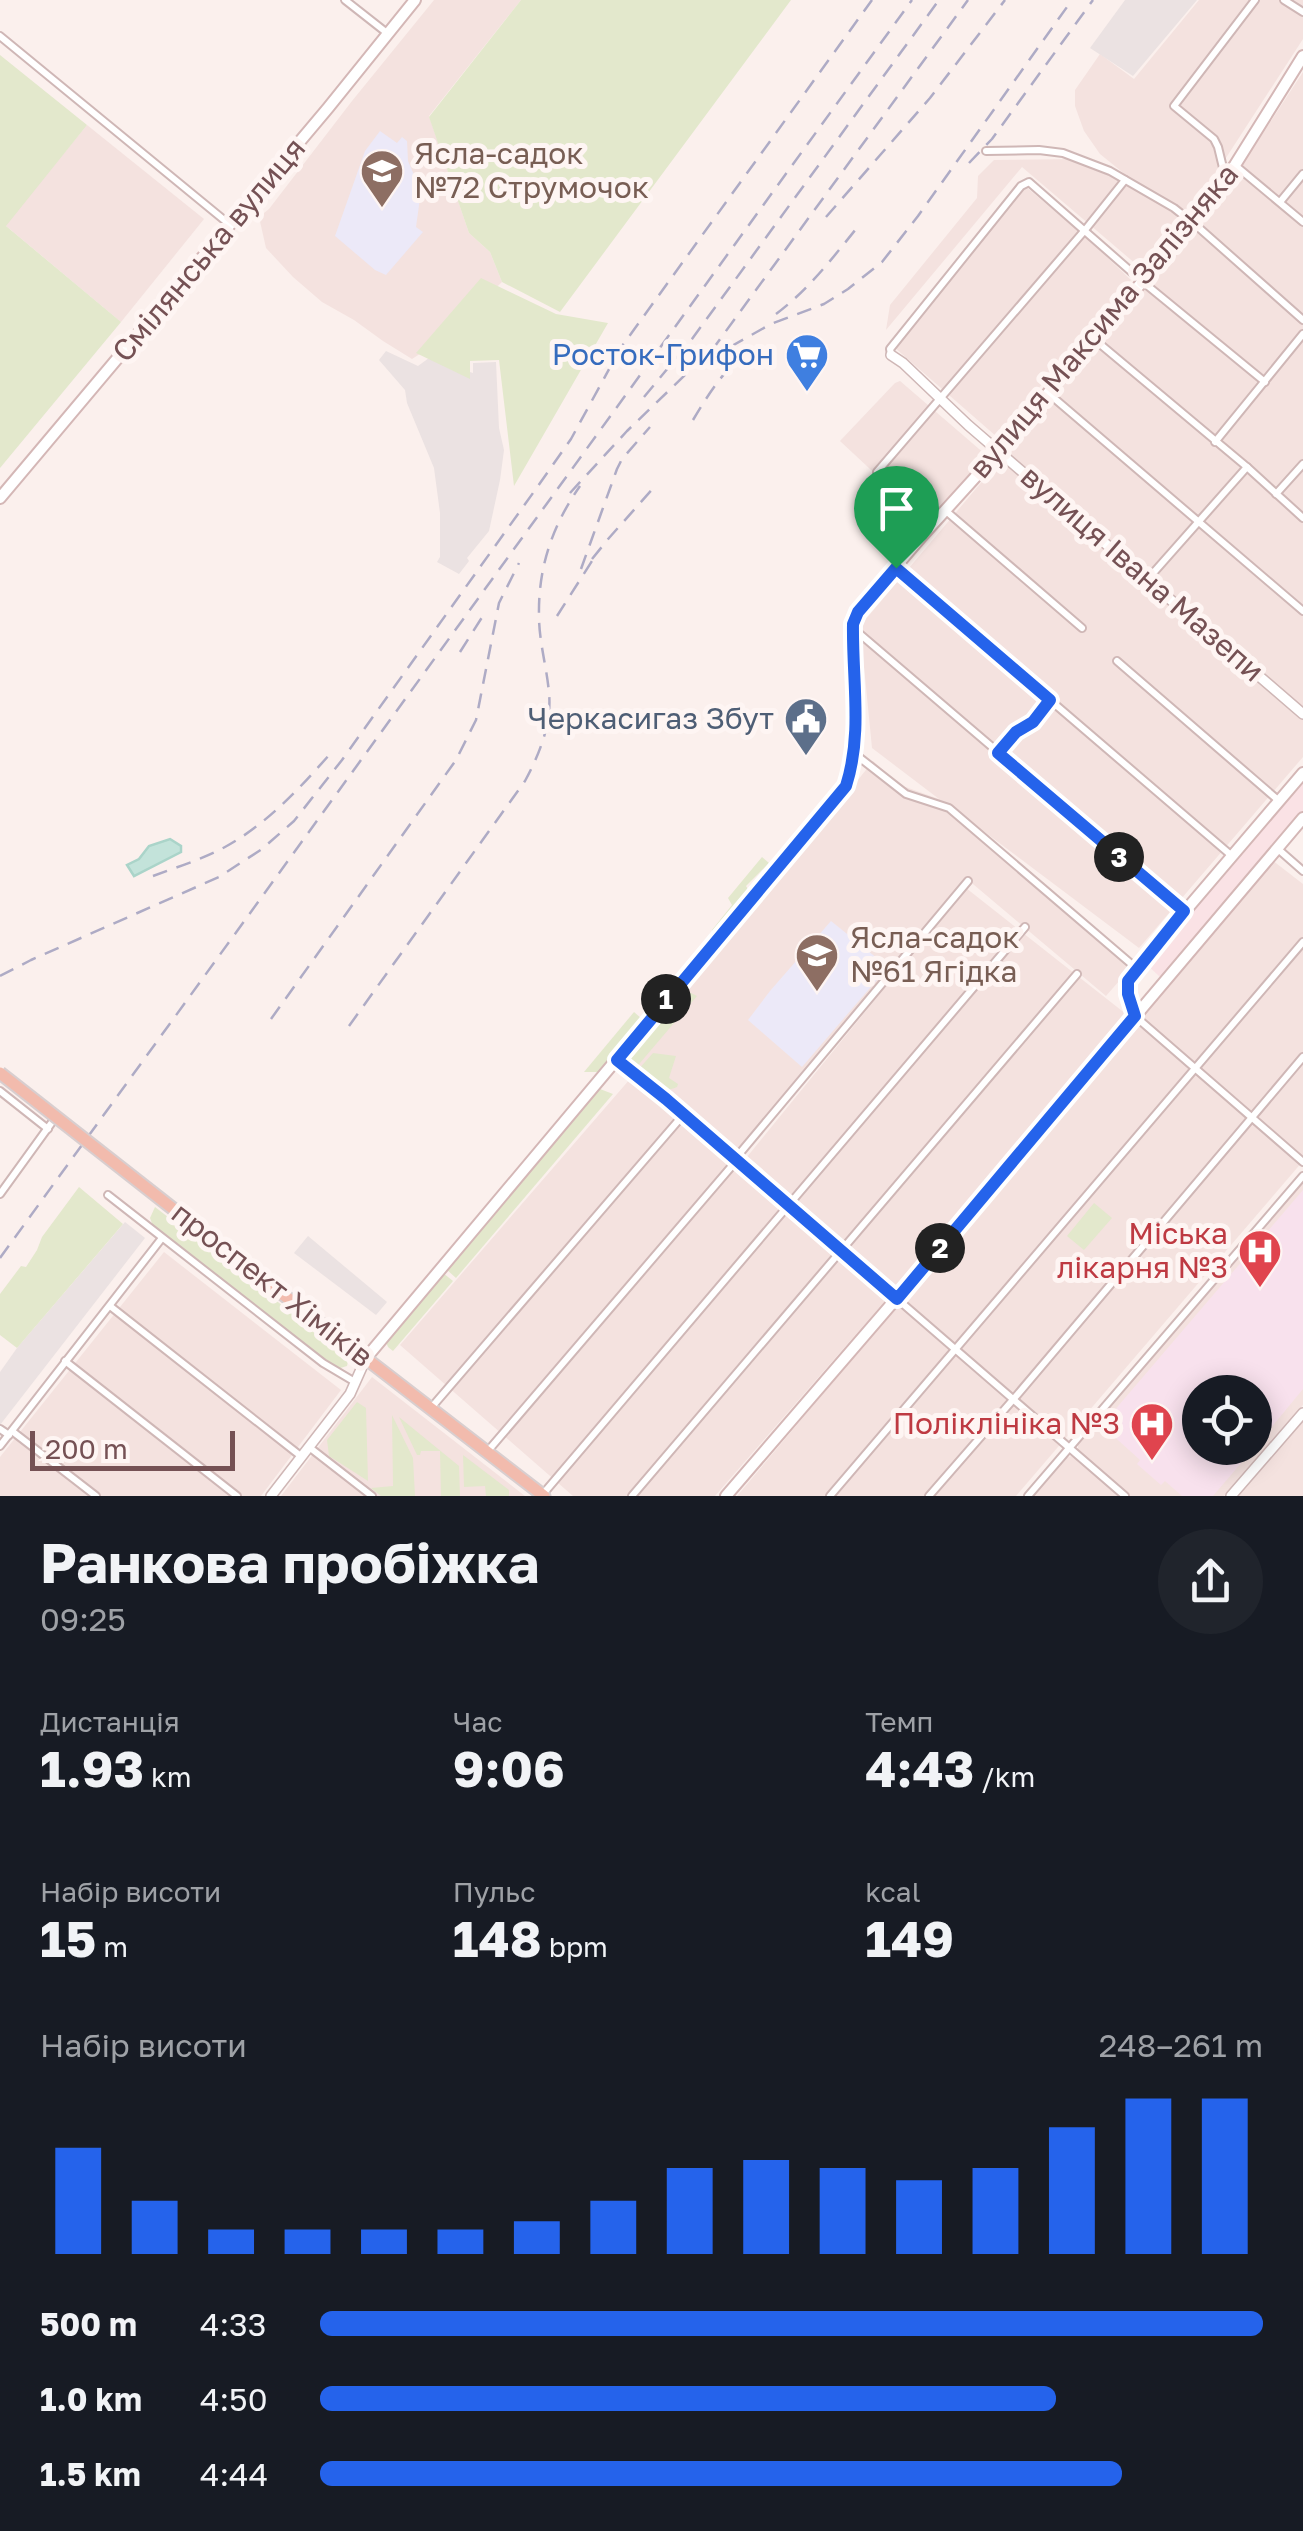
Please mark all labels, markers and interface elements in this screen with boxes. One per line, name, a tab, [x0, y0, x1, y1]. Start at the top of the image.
street label: Смілянська вулиця	[104, 130, 312, 369]
place label: Ясла-садок №72 Струмочок	[414, 135, 649, 205]
school or university icon: Ясла-садок №72 Струмочок	[359, 148, 405, 209]
street label: вулиця Максима Залізняка	[961, 156, 1245, 485]
supermarket icon: Росток-Грифон	[784, 332, 830, 393]
place label: Росток-Грифон	[552, 336, 774, 372]
street label: вулиця Івана Мазепи	[1014, 458, 1272, 689]
pin	[854, 466, 939, 569]
icon: arrive	[869, 481, 924, 536]
public building icon: Черкасигаз Збут	[783, 696, 829, 757]
place label: Черкасигаз Збут	[528, 700, 774, 736]
pin: 3	[1094, 832, 1144, 882]
text: 3	[1110, 840, 1128, 873]
place label: Ясла-садок №61 Ягідка	[850, 919, 1020, 989]
school or university icon: Ясла-садок №61 Ягідка	[794, 932, 840, 993]
pin: 1	[641, 974, 691, 1024]
text: 1	[659, 982, 673, 1015]
street label: проспект Хіміків	[165, 1194, 380, 1374]
place label: Міська лікарня №3	[1057, 1215, 1228, 1285]
pin: 2	[915, 1223, 965, 1273]
hospital icon: Міська лікарня №3	[1237, 1228, 1283, 1289]
text: 2	[931, 1231, 949, 1264]
map controls	[1182, 1375, 1272, 1465]
button: locate	[1182, 1375, 1272, 1465]
hospital icon: Поліклініка №3	[1129, 1401, 1175, 1462]
place label: Поліклініка №3	[893, 1405, 1120, 1441]
scale bar	[30, 1426, 235, 1470]
text: 200 m	[45, 1432, 128, 1465]
text: Ранкова пробіжка	[40, 1529, 539, 1595]
button: share	[1158, 1529, 1263, 1634]
text: 09:25	[40, 1600, 126, 1638]
text: Дистанція	[40, 1705, 180, 1738]
text: Час	[453, 1705, 503, 1738]
text: Темп	[865, 1705, 933, 1738]
text: 1.93	[40, 1738, 144, 1798]
text: 9:06	[453, 1738, 565, 1798]
text: 4:43	[865, 1738, 974, 1798]
text: km	[144, 1760, 192, 1793]
text: /km	[974, 1760, 1035, 1793]
text: Набір висоти	[40, 1875, 221, 1908]
text: Пульс	[453, 1875, 535, 1908]
text: kcal	[865, 1875, 921, 1908]
text: 15	[40, 1908, 96, 1968]
text: 148	[453, 1908, 542, 1968]
text: 149	[865, 1908, 954, 1968]
text: m	[96, 1930, 128, 1963]
text: bpm	[542, 1930, 608, 1963]
text: Набір висоти	[40, 2026, 247, 2064]
text: 248–261 m	[1099, 2026, 1263, 2064]
text: 500 m	[40, 2305, 137, 2343]
text: 4:33	[200, 2305, 267, 2343]
text: 1.0 km	[40, 2380, 142, 2418]
text: 4:50	[200, 2380, 268, 2418]
text: 1.5 km	[40, 2455, 141, 2493]
text: 4:44	[200, 2455, 268, 2493]

